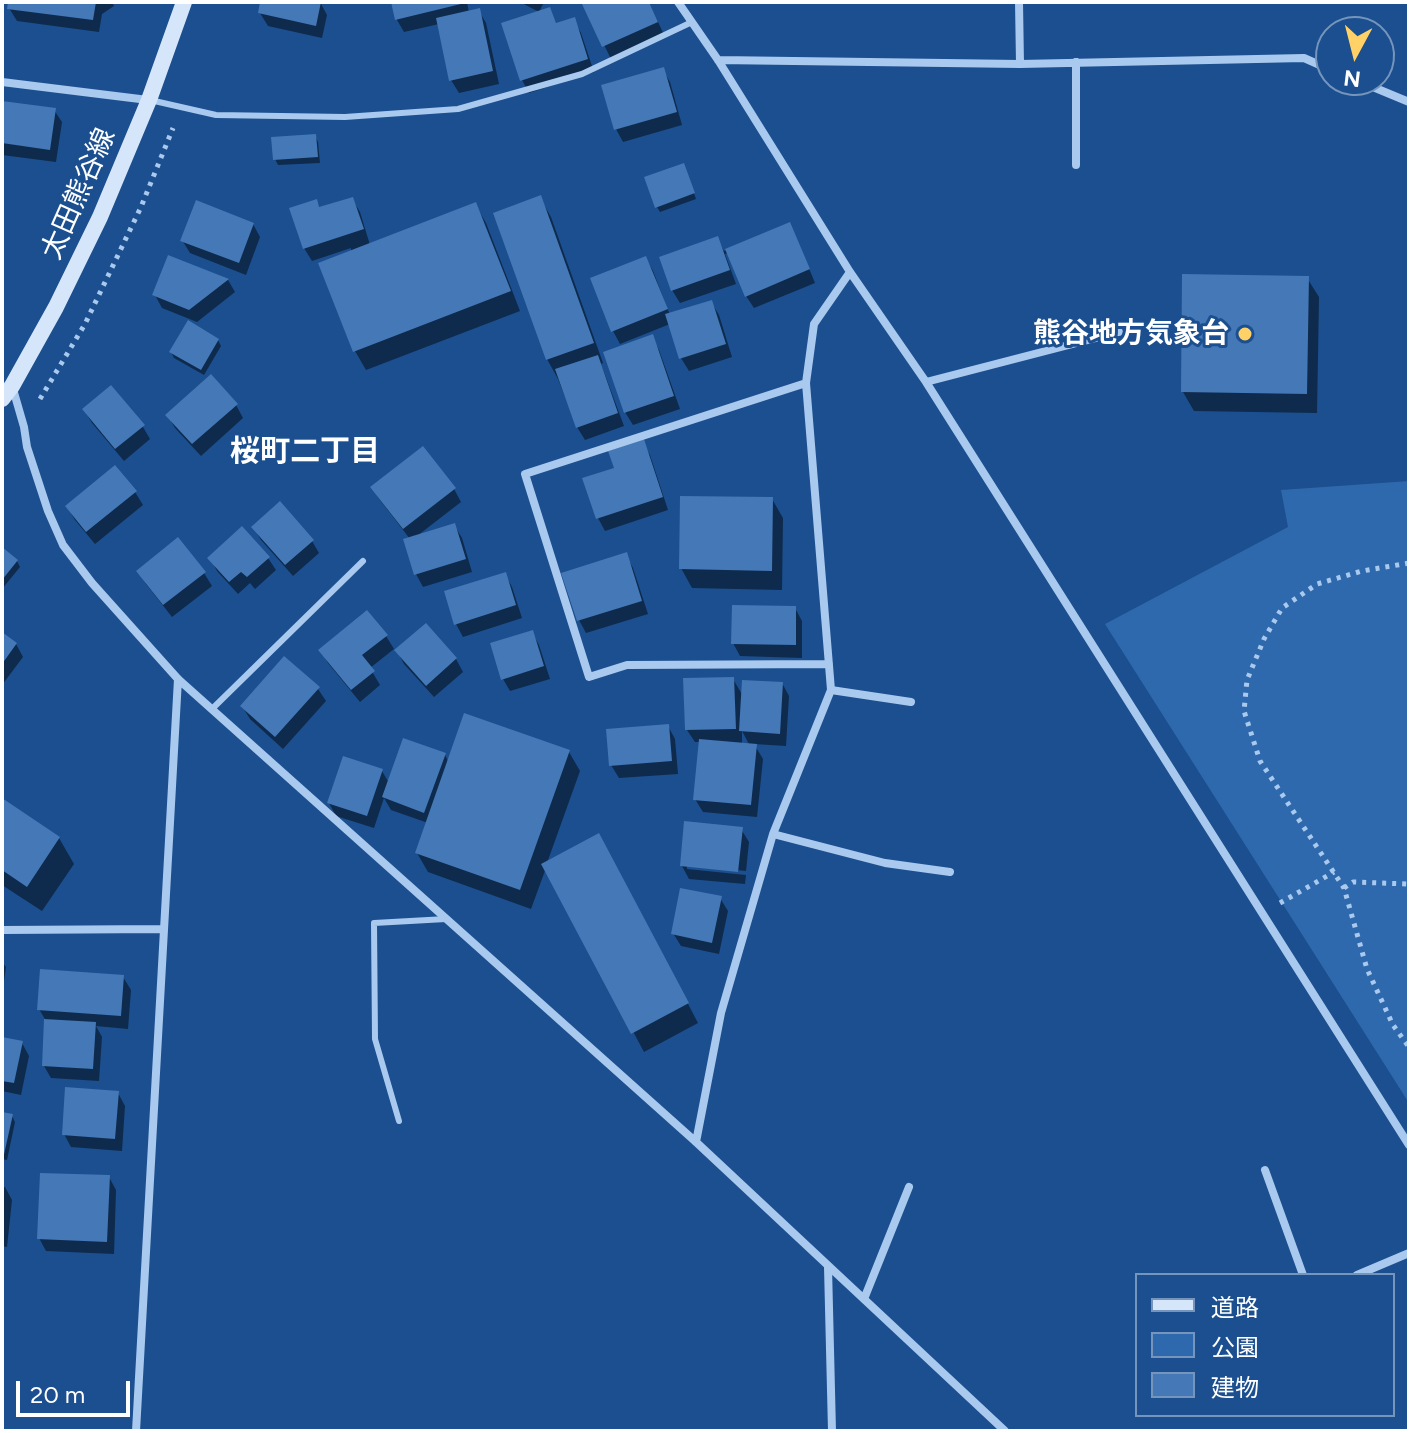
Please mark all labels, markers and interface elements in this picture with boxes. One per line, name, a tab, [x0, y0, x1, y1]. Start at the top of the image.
north arrow	[1315, 16, 1395, 96]
text: N	[1342, 64, 1362, 93]
street label: 太田熊谷線	[35, 123, 123, 265]
place label: 熊谷地方気象台	[1033, 317, 1229, 351]
marker: 熊谷地方気象台	[1236, 325, 1254, 343]
district label: 桜町二丁目	[230, 434, 380, 470]
legend	[1135, 1273, 1395, 1417]
text: 道路	[1211, 1293, 1259, 1322]
text: 公園	[1211, 1333, 1259, 1362]
scale bar	[20, 1365, 134, 1415]
text: 建物	[1211, 1373, 1259, 1402]
text: 20 m	[30, 1380, 85, 1409]

